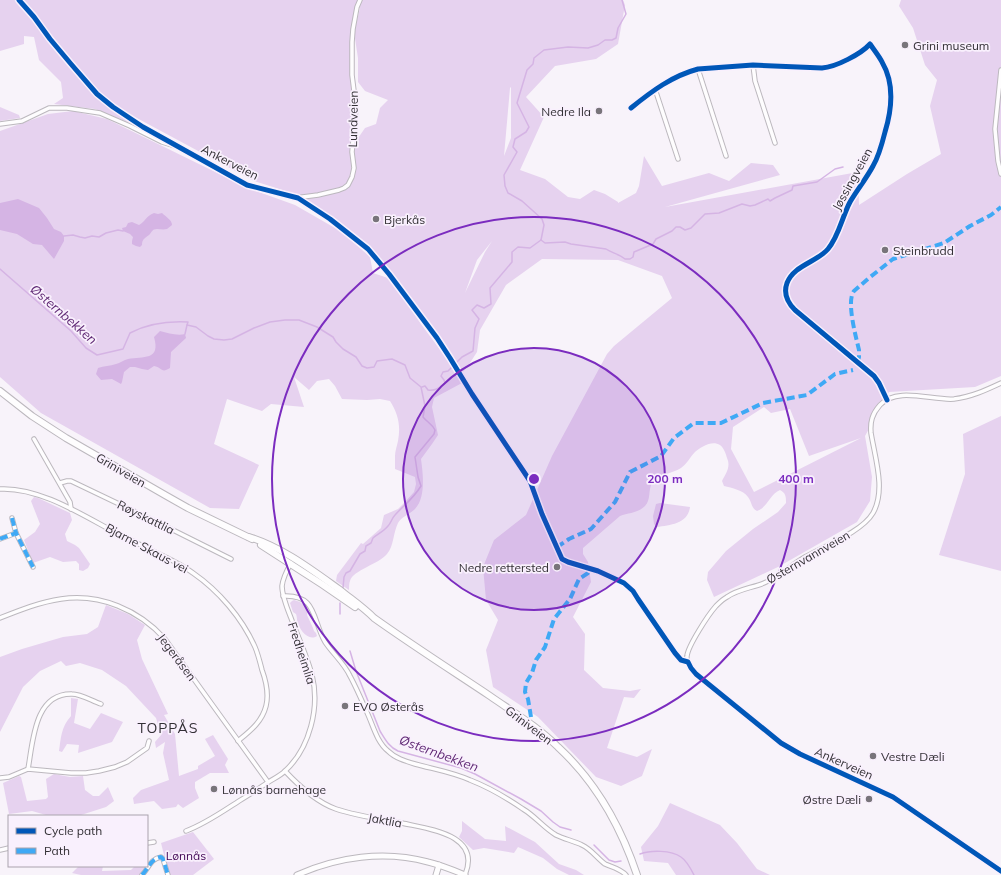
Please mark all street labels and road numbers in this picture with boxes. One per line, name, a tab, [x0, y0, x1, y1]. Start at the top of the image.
street label: Lundveien	[345, 90, 361, 148]
street label: Ankerveien	[199, 141, 261, 183]
street label: Jøssingveien	[829, 145, 875, 213]
street label: Griniveien	[93, 450, 149, 490]
street label: Røyskattlia	[115, 497, 177, 537]
street label: Bjarne Skaus vei	[103, 520, 191, 576]
street label: Østernvannveien	[764, 527, 852, 587]
street label: Fredheimlia	[285, 620, 319, 686]
street label: Jegeråsen	[154, 630, 200, 684]
street label: Griniveien	[502, 702, 556, 748]
street label: Ankerveien	[812, 743, 876, 783]
street label: Jaktlia	[367, 809, 403, 831]

